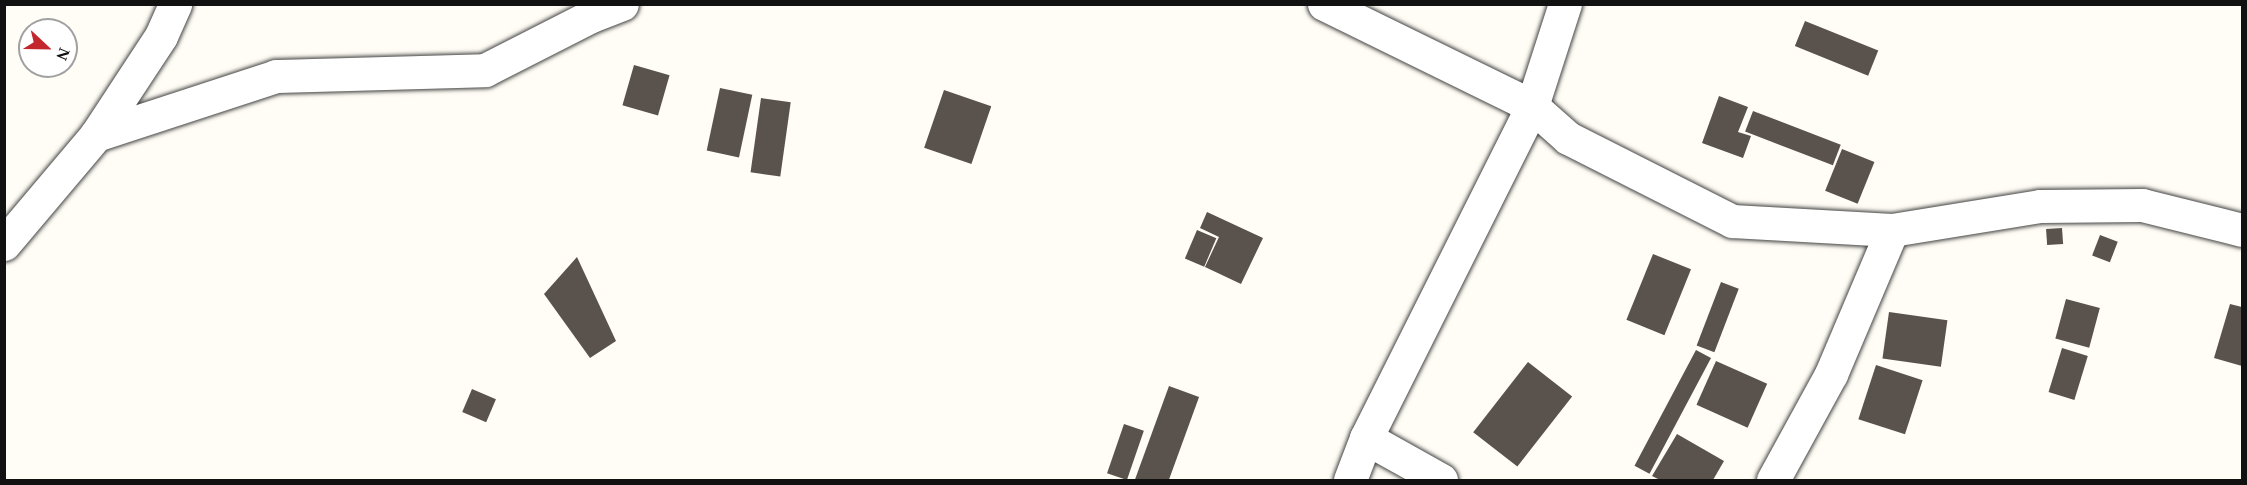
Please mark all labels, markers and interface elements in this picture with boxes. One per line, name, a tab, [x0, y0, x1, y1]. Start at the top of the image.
north arrow	[18, 18, 78, 78]
text: N	[53, 46, 73, 63]

